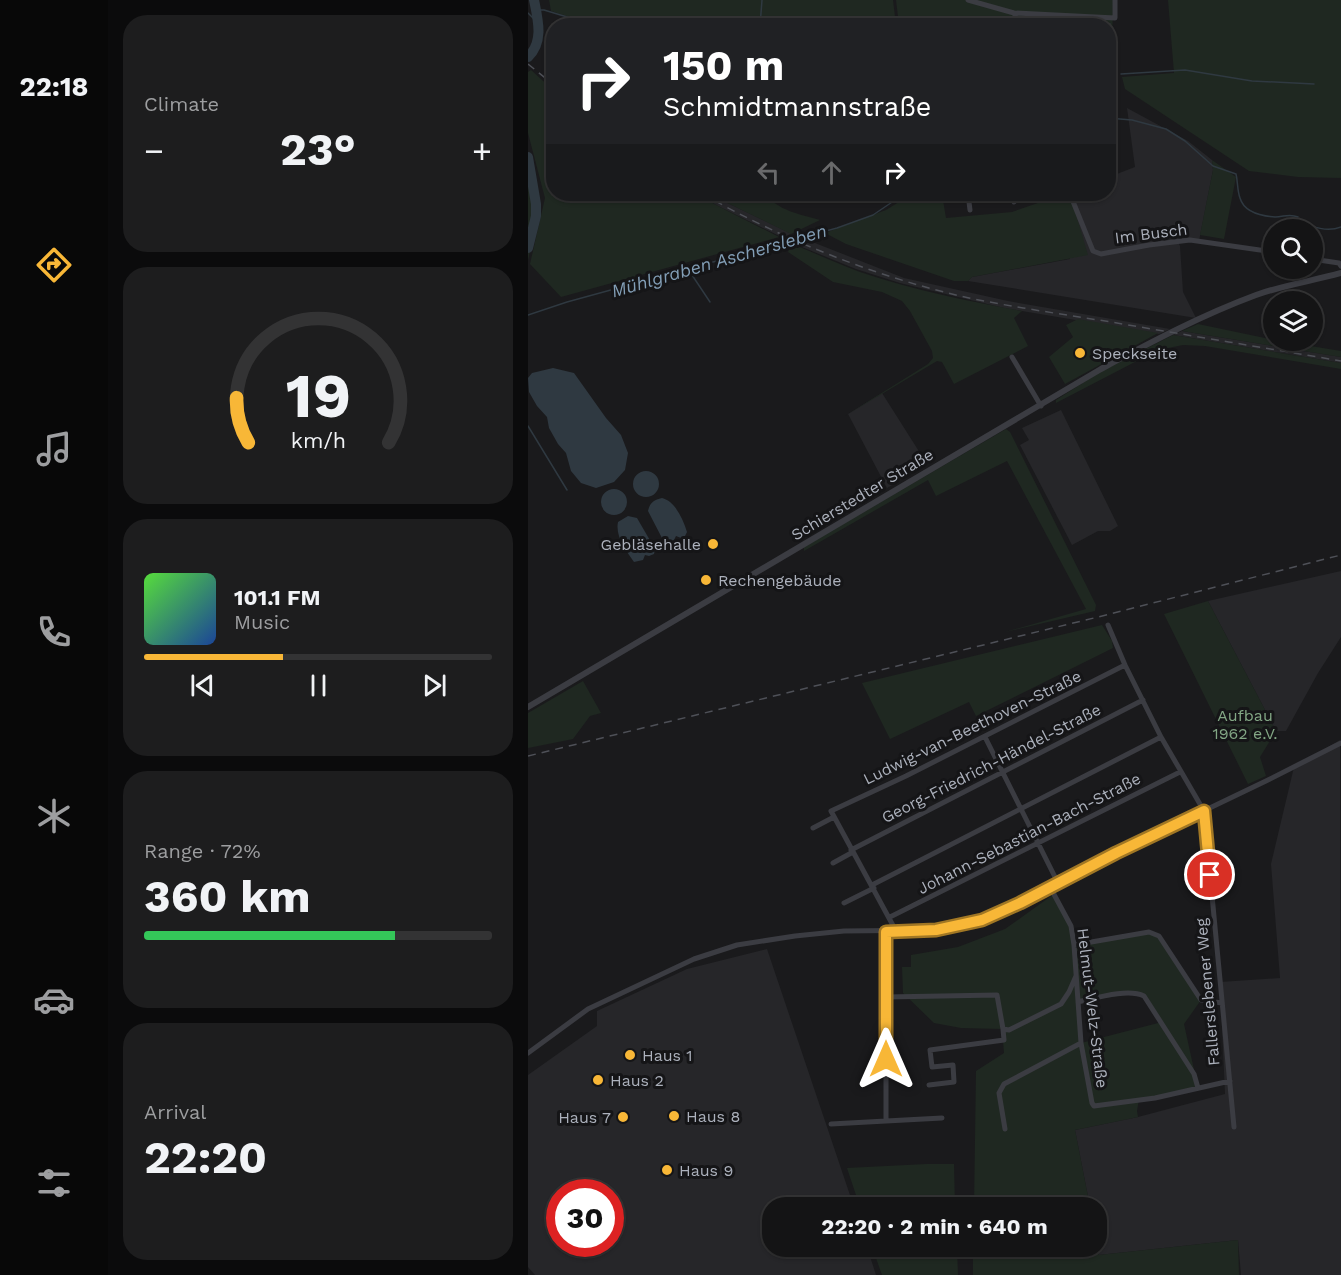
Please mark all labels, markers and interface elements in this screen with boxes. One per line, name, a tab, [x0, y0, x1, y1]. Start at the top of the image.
text: 150 m	[663, 41, 784, 90]
icon: right	[564, 42, 642, 120]
text: 22:18	[20, 71, 88, 103]
text: Schmidtmannstraße	[663, 91, 931, 123]
text: Climate	[144, 92, 219, 116]
text: 23°	[280, 123, 356, 176]
text: −	[144, 131, 164, 170]
text: +	[472, 131, 492, 170]
icon: left	[752, 156, 785, 189]
icon: ahead	[815, 156, 848, 189]
icon: right	[878, 156, 911, 189]
map controls	[1263, 219, 1323, 351]
button: search	[1263, 219, 1323, 279]
water label: Mühlgraben Aschersleben	[609, 220, 829, 301]
street label: Im Busch	[1114, 220, 1188, 247]
icon: directions	[33, 244, 75, 286]
button: layers	[1263, 291, 1323, 351]
place label: Speckseite	[1092, 344, 1177, 363]
marker: Speckseite	[1073, 346, 1087, 360]
text: 19	[285, 359, 351, 432]
icon: music	[33, 428, 75, 470]
text: km/h	[290, 428, 346, 453]
street label: Schierstedter Straße	[788, 445, 937, 544]
place label: Gebläsehalle	[601, 535, 701, 554]
marker: Gebläsehalle	[706, 537, 720, 551]
place label: Rechengebäude	[718, 571, 842, 590]
marker: Rechengebäude	[699, 573, 713, 587]
text: 101.1 FM	[234, 585, 321, 610]
text: Music	[234, 610, 290, 634]
icon: phone	[33, 611, 75, 653]
street label: Ludwig-van-Beethoven-Straße	[860, 666, 1084, 789]
icon: previous	[186, 669, 219, 702]
icon: pause	[302, 669, 335, 702]
icon: next	[418, 669, 451, 702]
street label: Georg-Friedrich-Händel-Straße	[878, 700, 1104, 827]
park label: Aufbau 1962 e.V.	[1213, 706, 1278, 743]
street label: Johann-Sebastian-Bach-Straße	[915, 769, 1144, 898]
icon: climate	[33, 795, 75, 837]
text: Range · 72%	[144, 839, 261, 863]
pin	[1184, 849, 1235, 900]
icon: arrive	[1193, 858, 1226, 891]
text: 360 km	[144, 870, 311, 923]
street label: Fallerslebener Weg	[1192, 917, 1223, 1066]
street label: Helmut-Welz-Straße	[1073, 927, 1112, 1089]
icon: car	[33, 979, 75, 1021]
position arrow	[854, 1027, 918, 1091]
place label: Haus 1	[642, 1046, 692, 1065]
marker: Haus 1	[623, 1048, 637, 1062]
place label: Haus 2	[610, 1071, 664, 1090]
marker: Haus 2	[591, 1073, 605, 1087]
text: Arrival	[144, 1100, 206, 1124]
place label: Haus 8	[686, 1107, 740, 1126]
place label: Haus 7	[558, 1108, 611, 1127]
marker: Haus 8	[667, 1109, 681, 1123]
marker: Haus 7	[616, 1110, 630, 1124]
text: 22:20	[144, 1131, 267, 1184]
place label: Haus 9	[679, 1161, 733, 1180]
icon: filters	[33, 1162, 75, 1204]
marker: Haus 9	[660, 1163, 674, 1177]
speed limit sign: 30	[546, 1179, 624, 1257]
text: 22:20 · 2 min · 640 m	[821, 1214, 1048, 1239]

